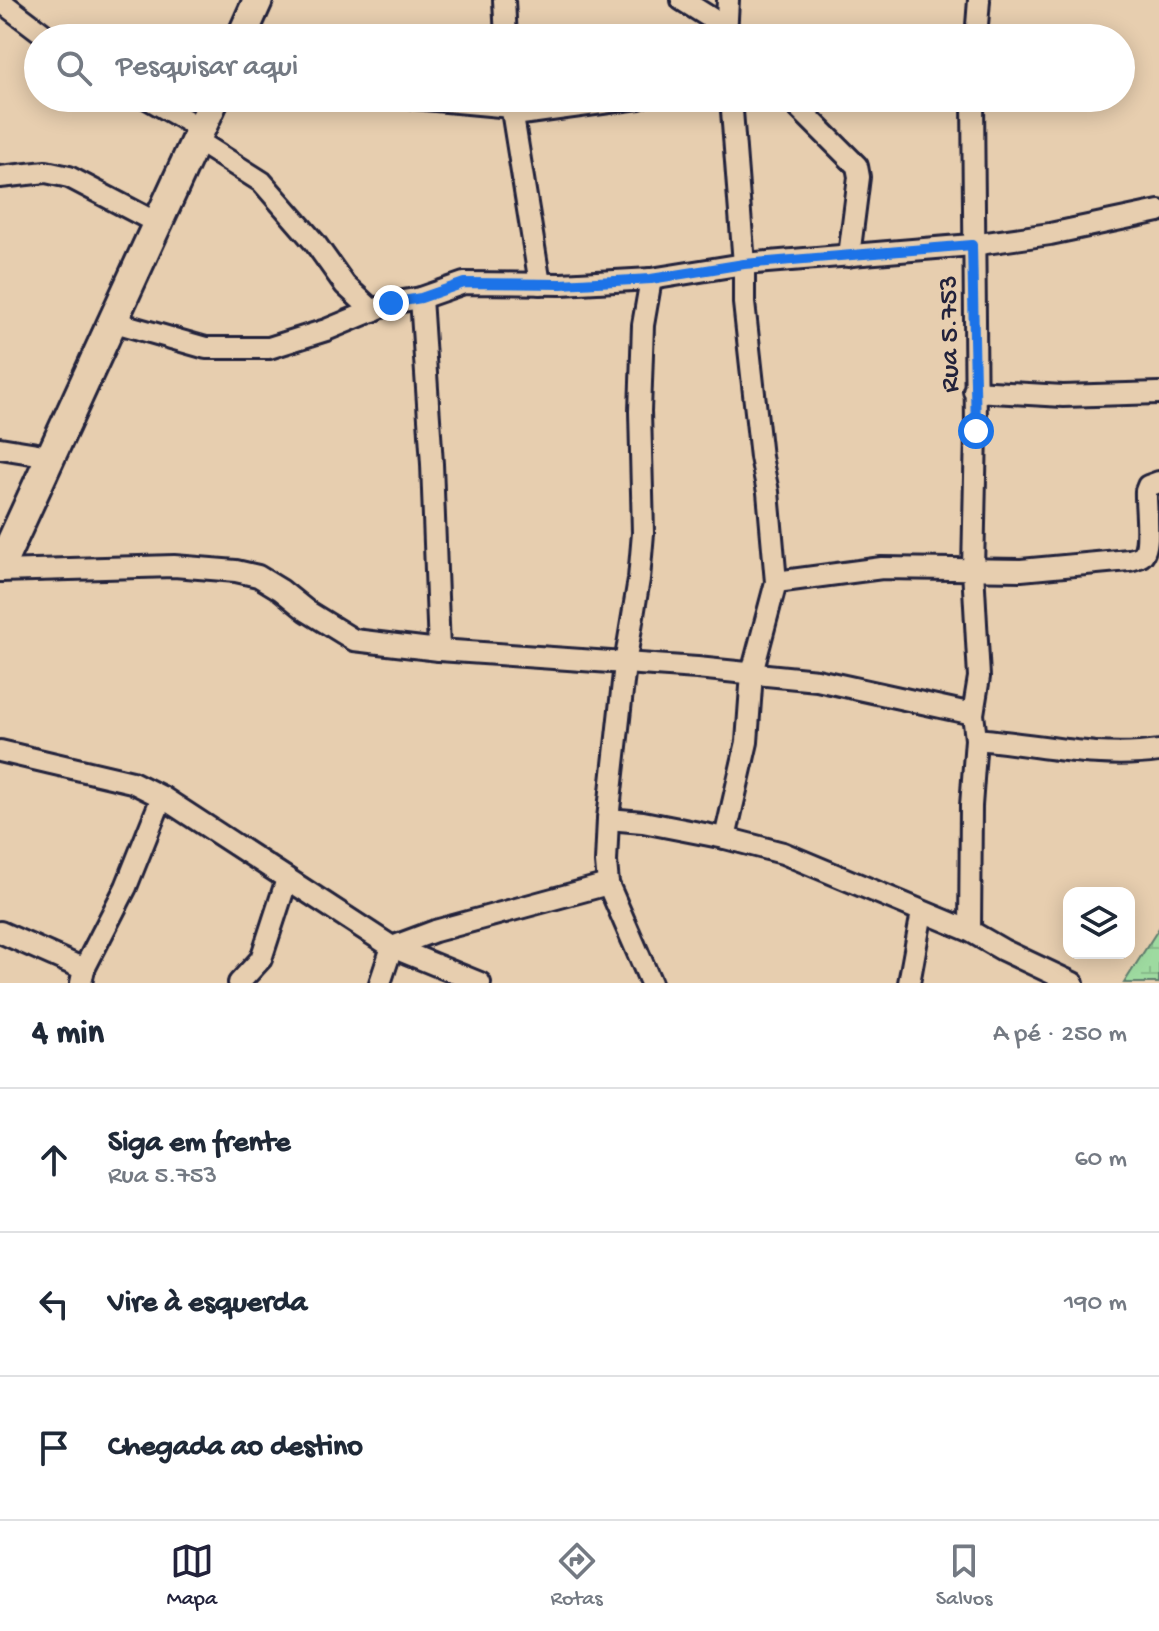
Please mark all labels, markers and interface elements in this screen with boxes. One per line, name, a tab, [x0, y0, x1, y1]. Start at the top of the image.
search box	[24, 24, 1135, 112]
icon: search	[52, 46, 96, 90]
text: Pesquisar aqui	[116, 51, 298, 86]
street label: Rua 5.753	[933, 275, 968, 393]
route end	[373, 285, 409, 321]
route start	[958, 413, 994, 449]
map controls	[1063, 887, 1135, 959]
button: layers	[1063, 887, 1135, 959]
text: 4 min	[32, 1015, 104, 1055]
text: A pé · 250 m	[993, 1020, 1127, 1051]
text: Siga em frente	[108, 1127, 290, 1162]
icon: ahead	[32, 1138, 76, 1182]
text: 60 m	[1074, 1145, 1127, 1176]
text: Rua 5.753	[108, 1162, 217, 1193]
icon: left	[32, 1282, 76, 1326]
text: Vire à esquerda	[108, 1287, 307, 1322]
text: 190 m	[1064, 1289, 1127, 1320]
icon: arrive	[32, 1426, 76, 1470]
text: Chegada ao destino	[108, 1431, 363, 1466]
tab: Mapa	[167, 1539, 217, 1613]
tab: Rotas	[550, 1539, 603, 1613]
tab: Salvos	[936, 1539, 992, 1613]

